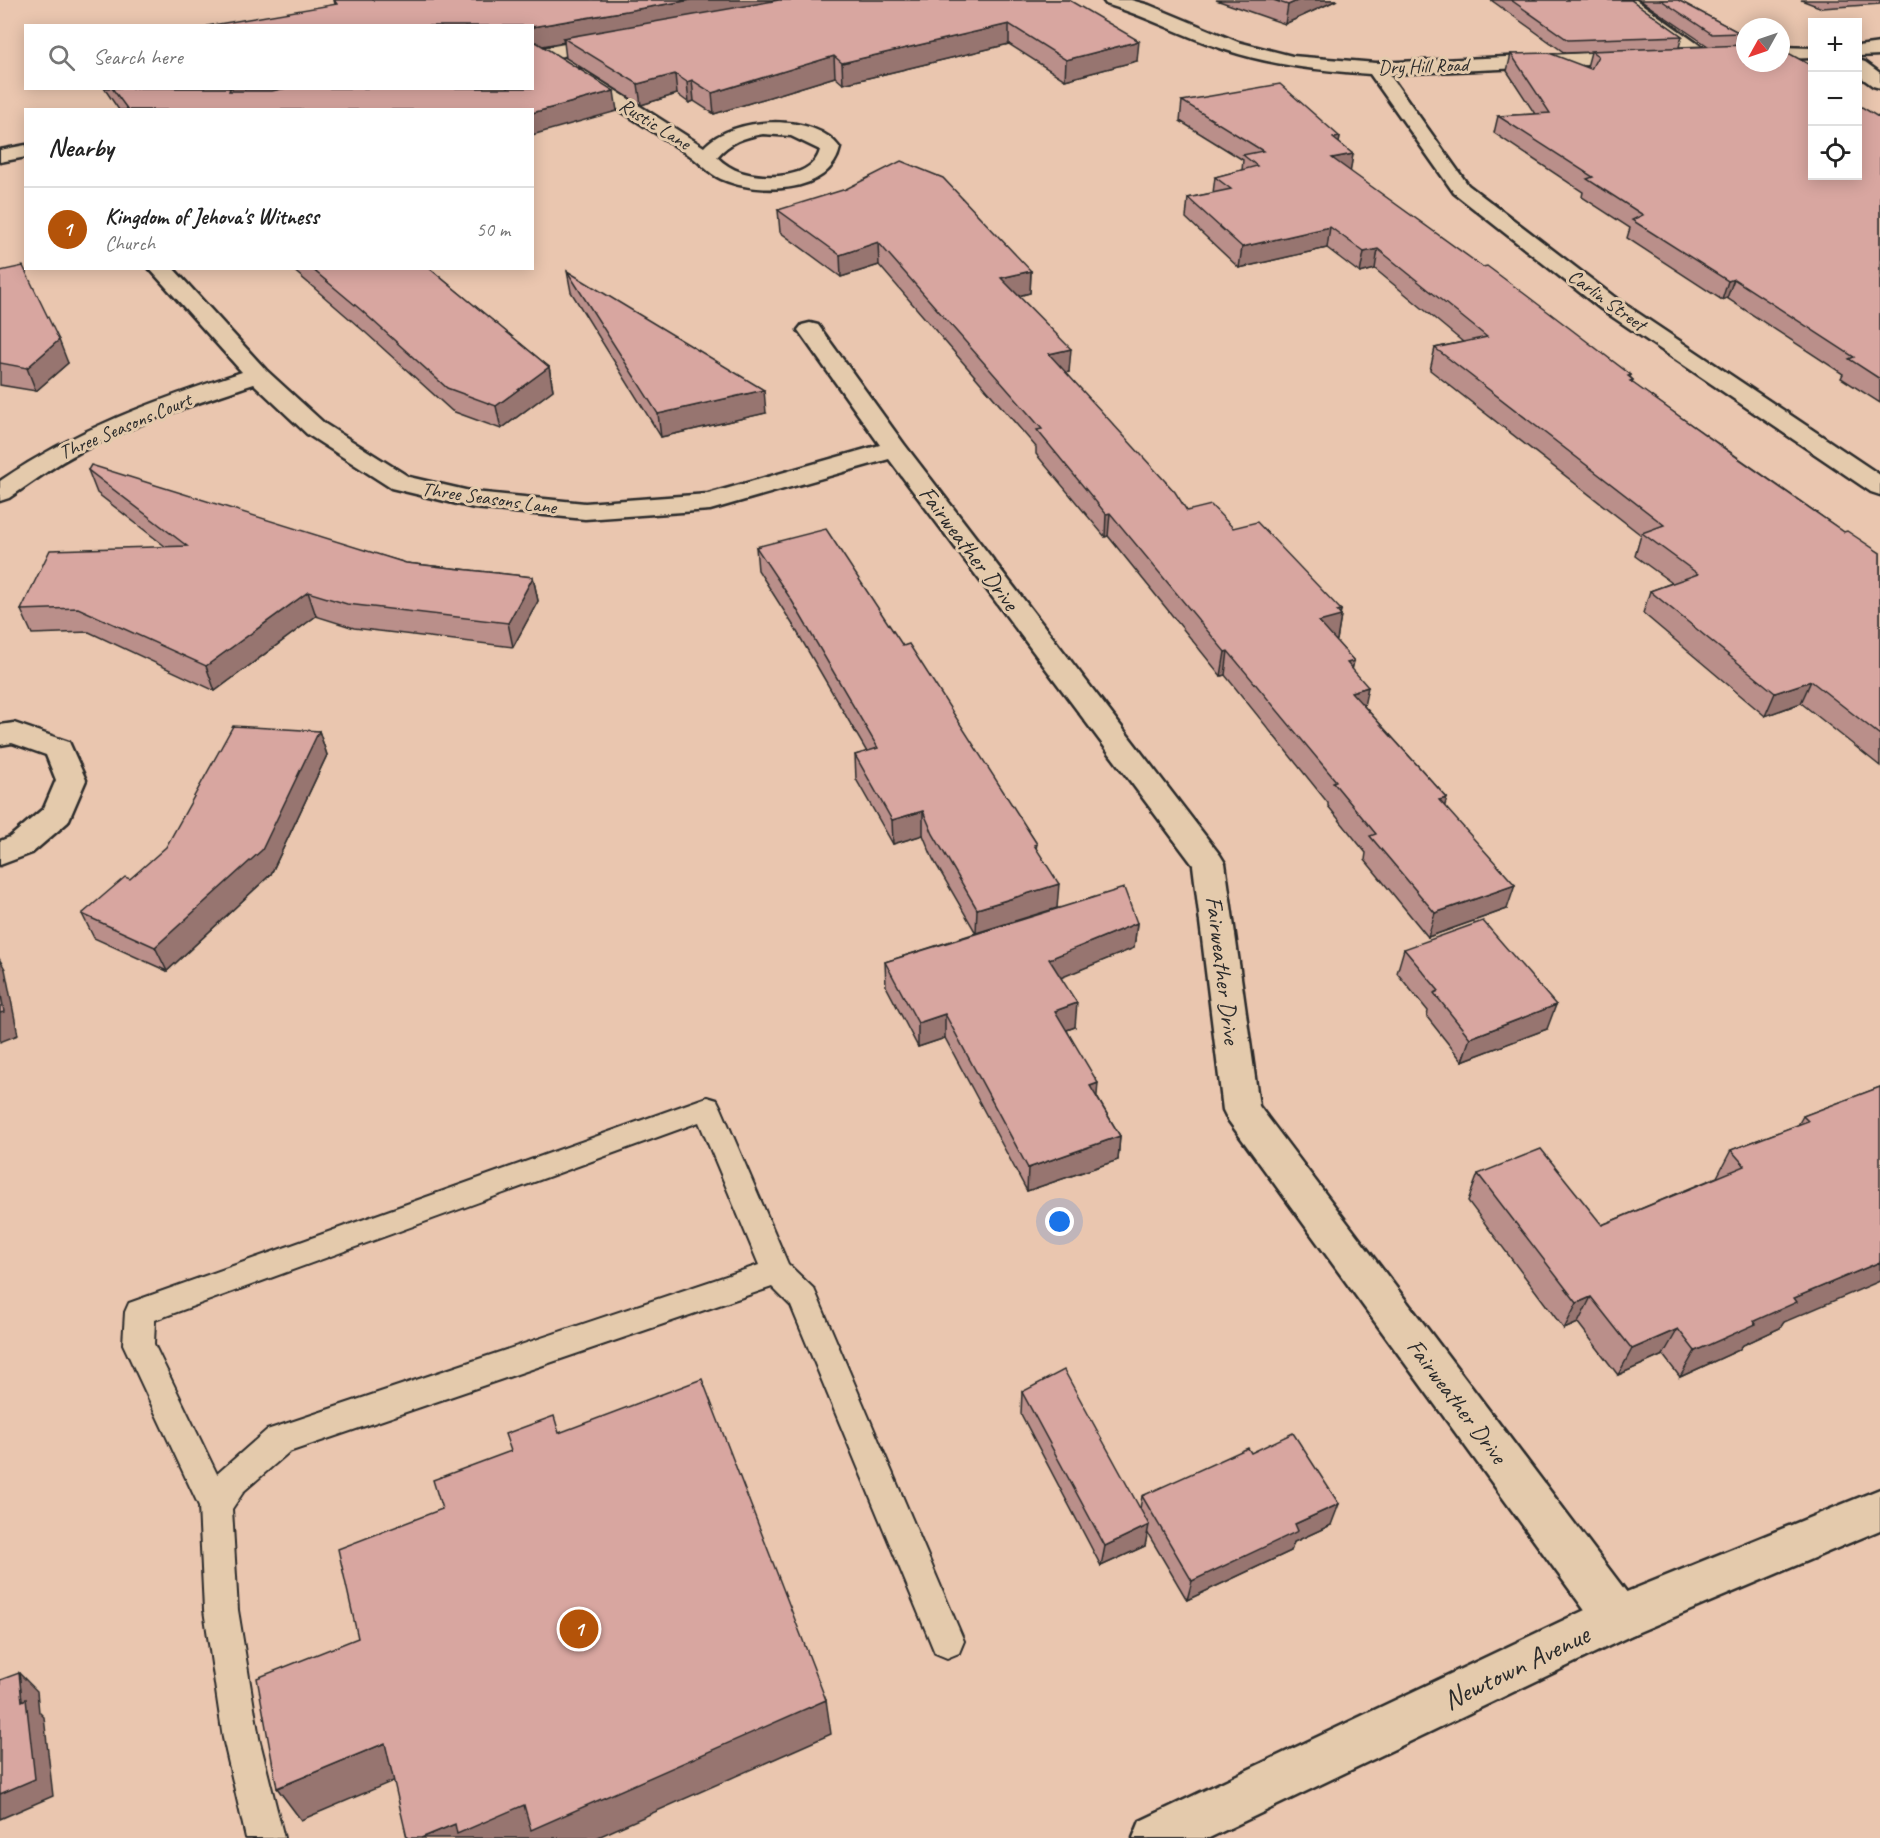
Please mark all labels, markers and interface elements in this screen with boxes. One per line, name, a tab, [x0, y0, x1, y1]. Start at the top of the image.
north arrow	[1736, 18, 1790, 72]
map controls	[1808, 18, 1862, 180]
button: +	[1808, 18, 1862, 72]
search box	[24, 24, 534, 90]
icon: search	[45, 41, 78, 74]
text: Search here	[93, 43, 183, 71]
street label: Dry Hill Road	[1378, 52, 1472, 80]
button: −	[1808, 72, 1862, 126]
street label: Rustic Lane	[615, 92, 696, 156]
button: locate	[1808, 126, 1862, 180]
text: Nearby	[48, 131, 113, 164]
text: Kingdom of Jehova's Witness	[105, 203, 319, 231]
text: 1	[63, 217, 72, 242]
text: 50 m	[476, 217, 510, 242]
text: Church	[105, 231, 155, 256]
street label: Carlin Street	[1563, 263, 1653, 339]
street label: Three Seasons Court	[55, 386, 197, 465]
street label: Three Seasons Lane	[420, 476, 559, 520]
street label: Fairweather Drive	[912, 480, 1027, 618]
street label: Fairweather Drive	[1199, 894, 1247, 1048]
your location	[1045, 1207, 1074, 1236]
street label: Fairweather Drive	[1400, 1333, 1515, 1471]
pin: 1	[560, 1606, 598, 1652]
street label: Newtown Avenue	[1437, 1616, 1596, 1717]

